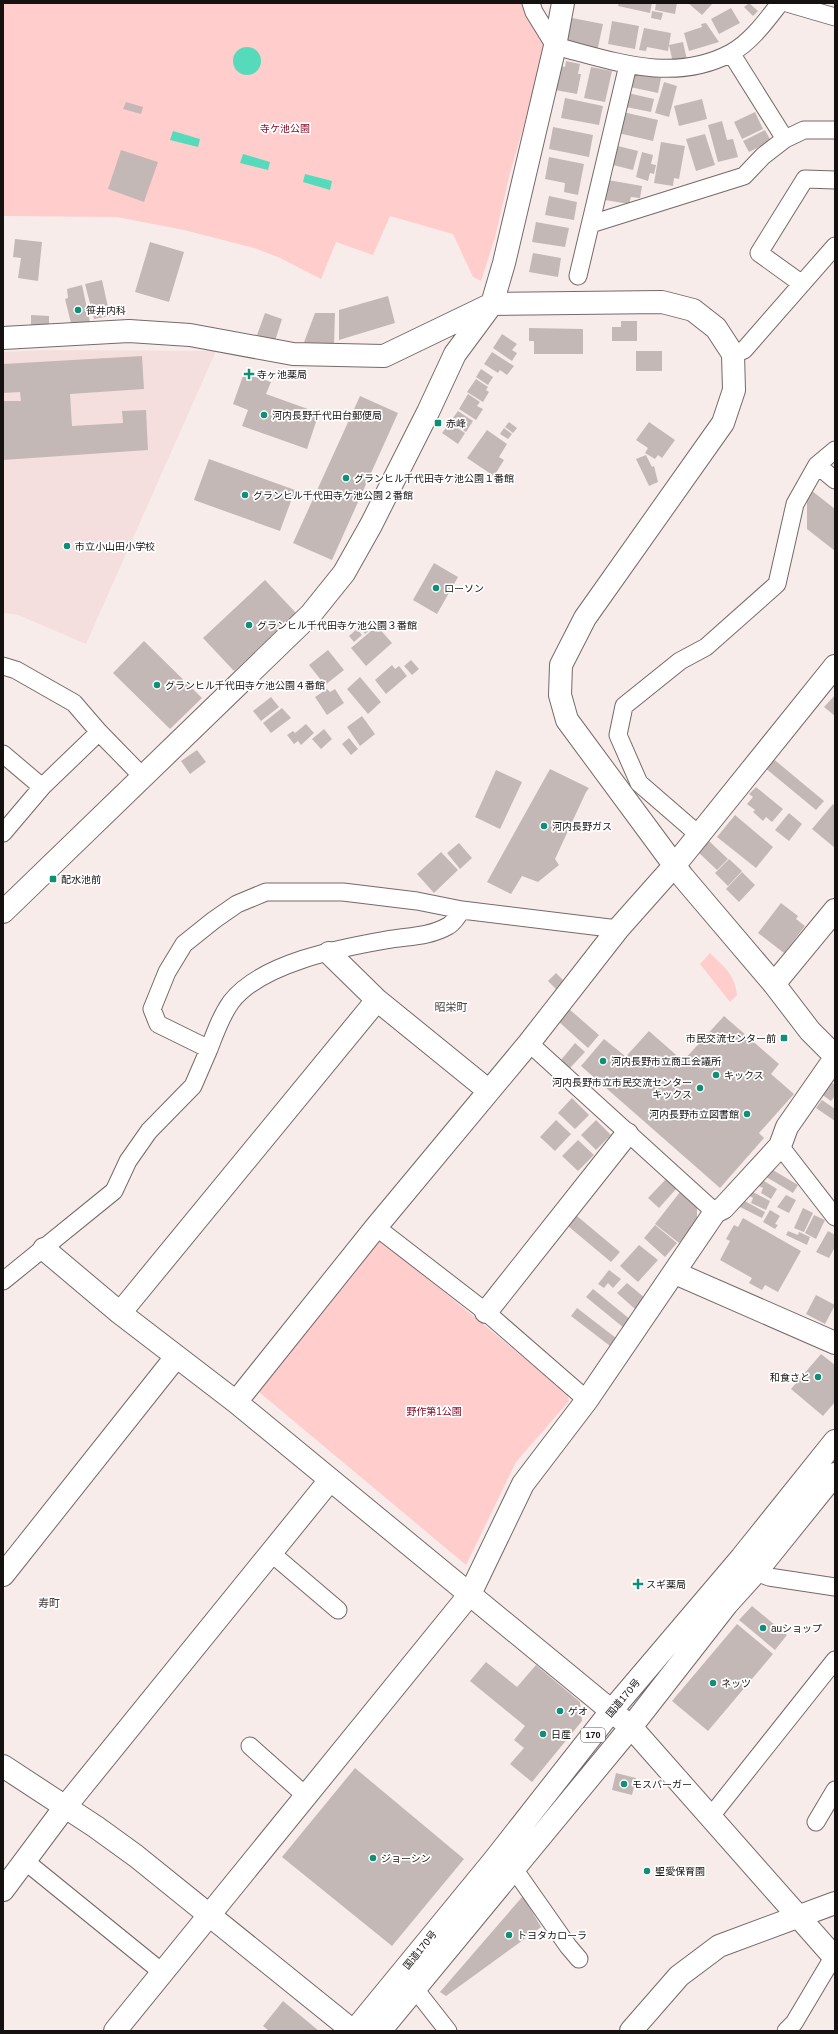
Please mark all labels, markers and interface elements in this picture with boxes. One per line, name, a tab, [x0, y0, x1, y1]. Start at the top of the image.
park label: 寺ケ池公園	[260, 123, 310, 134]
marker: 笹井内科	[73, 305, 83, 315]
place label: 笹井内科	[86, 305, 126, 316]
marker: 寺ヶ池薬局	[244, 369, 254, 379]
place label: 寺ヶ池薬局	[257, 369, 307, 380]
marker: 河内長野千代田台郵便局	[259, 410, 269, 420]
place label: 河内長野千代田台郵便局	[272, 410, 382, 421]
marker: 赤峰	[433, 418, 443, 428]
place label: 赤峰	[446, 418, 466, 429]
marker: グランヒル千代田寺ケ池公園１番館	[341, 473, 351, 483]
place label: グランヒル千代田寺ケ池公園１番館	[354, 473, 514, 484]
marker: グランヒル千代田寺ケ池公園２番館	[240, 490, 250, 500]
place label: グランヒル千代田寺ケ池公園２番館	[253, 490, 413, 501]
marker: 市立小山田小学校	[62, 541, 72, 551]
place label: 市立小山田小学校	[75, 541, 155, 552]
marker: ローソン	[431, 583, 441, 593]
place label: ローソン	[444, 583, 484, 594]
marker: グランヒル千代田寺ケ池公園３番館	[244, 620, 254, 630]
place label: グランヒル千代田寺ケ池公園３番館	[257, 620, 417, 631]
marker: グランヒル千代田寺ケ池公園４番館	[152, 680, 162, 690]
place label: グランヒル千代田寺ケ池公園４番館	[165, 680, 325, 691]
marker: 河内長野ガス	[539, 821, 549, 831]
place label: 河内長野ガス	[552, 821, 612, 832]
marker: 配水池前	[48, 874, 58, 884]
place label: 配水池前	[61, 874, 101, 885]
district label: 昭栄町	[435, 1001, 468, 1013]
place label: 市民交流センター前	[686, 1033, 776, 1044]
marker: 市民交流センター前	[779, 1033, 789, 1043]
marker: 河内長野市立商工会議所	[598, 1056, 608, 1066]
place label: 河内長野市立商工会議所	[611, 1056, 721, 1067]
marker: キックス	[711, 1070, 721, 1080]
place label: キックス	[724, 1070, 764, 1081]
place label: 河内長野市立市民交流センター キックス	[552, 1077, 692, 1100]
marker: 河内長野市立市民交流センター キックス	[695, 1083, 705, 1093]
place label: 河内長野市立図書館	[649, 1109, 739, 1120]
marker: 河内長野市立図書館	[742, 1109, 752, 1119]
place label: 和食さと	[770, 1372, 810, 1383]
marker: 和食さと	[813, 1372, 823, 1382]
park label: 野作第1公園	[406, 1406, 462, 1417]
marker: スギ薬局	[633, 1579, 643, 1589]
place label: スギ薬局	[646, 1579, 686, 1590]
district label: 寿町	[38, 1597, 60, 1609]
marker: auショップ	[758, 1623, 768, 1633]
place label: auショップ	[771, 1623, 822, 1634]
street label: 国道170号	[604, 1677, 642, 1719]
marker: ネッツ	[708, 1678, 718, 1688]
place label: ネッツ	[721, 1678, 751, 1689]
marker: ゲオ	[555, 1706, 565, 1716]
place label: ゲオ	[568, 1706, 588, 1717]
road number: 170	[581, 1728, 605, 1742]
marker: 日産	[538, 1729, 548, 1739]
place label: 日産	[551, 1729, 571, 1740]
marker: モスバーガー	[619, 1779, 629, 1789]
place label: モスバーガー	[632, 1779, 692, 1790]
marker: ジョーシン	[368, 1853, 378, 1863]
place label: ジョーシン	[381, 1853, 431, 1864]
marker: 聖愛保育園	[642, 1866, 652, 1876]
place label: 聖愛保育園	[655, 1866, 705, 1877]
street label: 国道170号	[401, 1928, 439, 1972]
marker: トヨタカローラ	[504, 1930, 514, 1940]
place label: トヨタカローラ	[517, 1930, 587, 1941]

